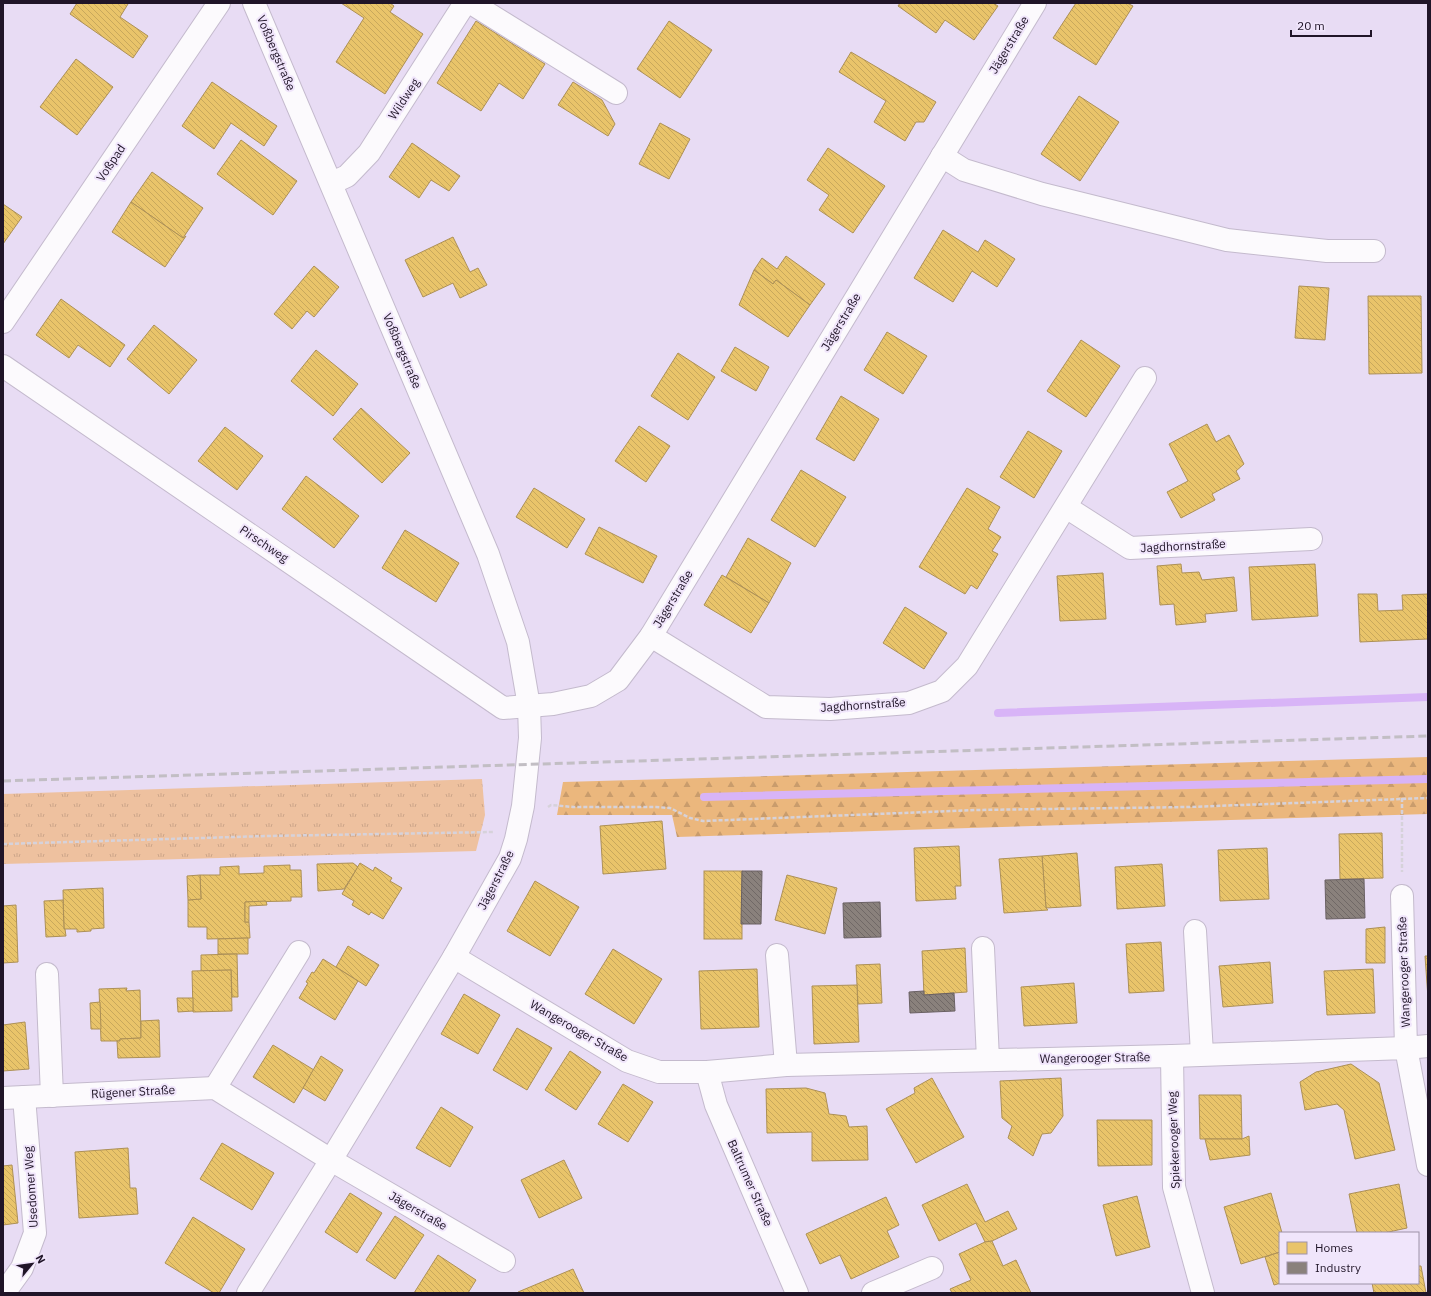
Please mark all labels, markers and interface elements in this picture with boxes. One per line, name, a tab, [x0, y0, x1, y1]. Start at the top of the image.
scale bar	[1291, 12, 1371, 38]
street label: Voßbergstraße	[254, 13, 299, 93]
street label: Jägerstraße	[985, 13, 1032, 76]
text: 20 m	[1297, 18, 1325, 33]
street label: Wildweg	[385, 75, 423, 122]
street label: Voßpad	[93, 141, 128, 184]
street label: Jägerstraße	[817, 290, 864, 353]
street label: Voßbergstraße	[380, 311, 425, 391]
street label: Pirschweg	[237, 522, 292, 566]
street label: Jagdhornstraße	[1140, 536, 1226, 555]
street label: Jägerstraße	[649, 567, 696, 630]
street label: Jagdhornstraße	[820, 694, 907, 715]
street label: Jägerstraße	[474, 847, 517, 912]
street label: Wangerooger Straße	[1394, 916, 1413, 1028]
street label: Wangerooger Straße	[528, 996, 631, 1065]
street label: Wangerooger Straße	[1039, 1049, 1151, 1066]
street label: Rügener Straße	[91, 1082, 176, 1101]
street label: Spiekerooger Weg	[1164, 1090, 1183, 1189]
street label: Baltrumer Straße	[725, 1137, 776, 1229]
street label: Usedomer Weg	[20, 1145, 41, 1228]
street label: Jägerstraße	[386, 1188, 450, 1233]
legend	[1279, 1232, 1419, 1284]
text: Homes	[1315, 1240, 1353, 1255]
north arrow	[12, 1244, 52, 1284]
text: N	[33, 1252, 49, 1266]
text: Industry	[1315, 1260, 1361, 1275]

